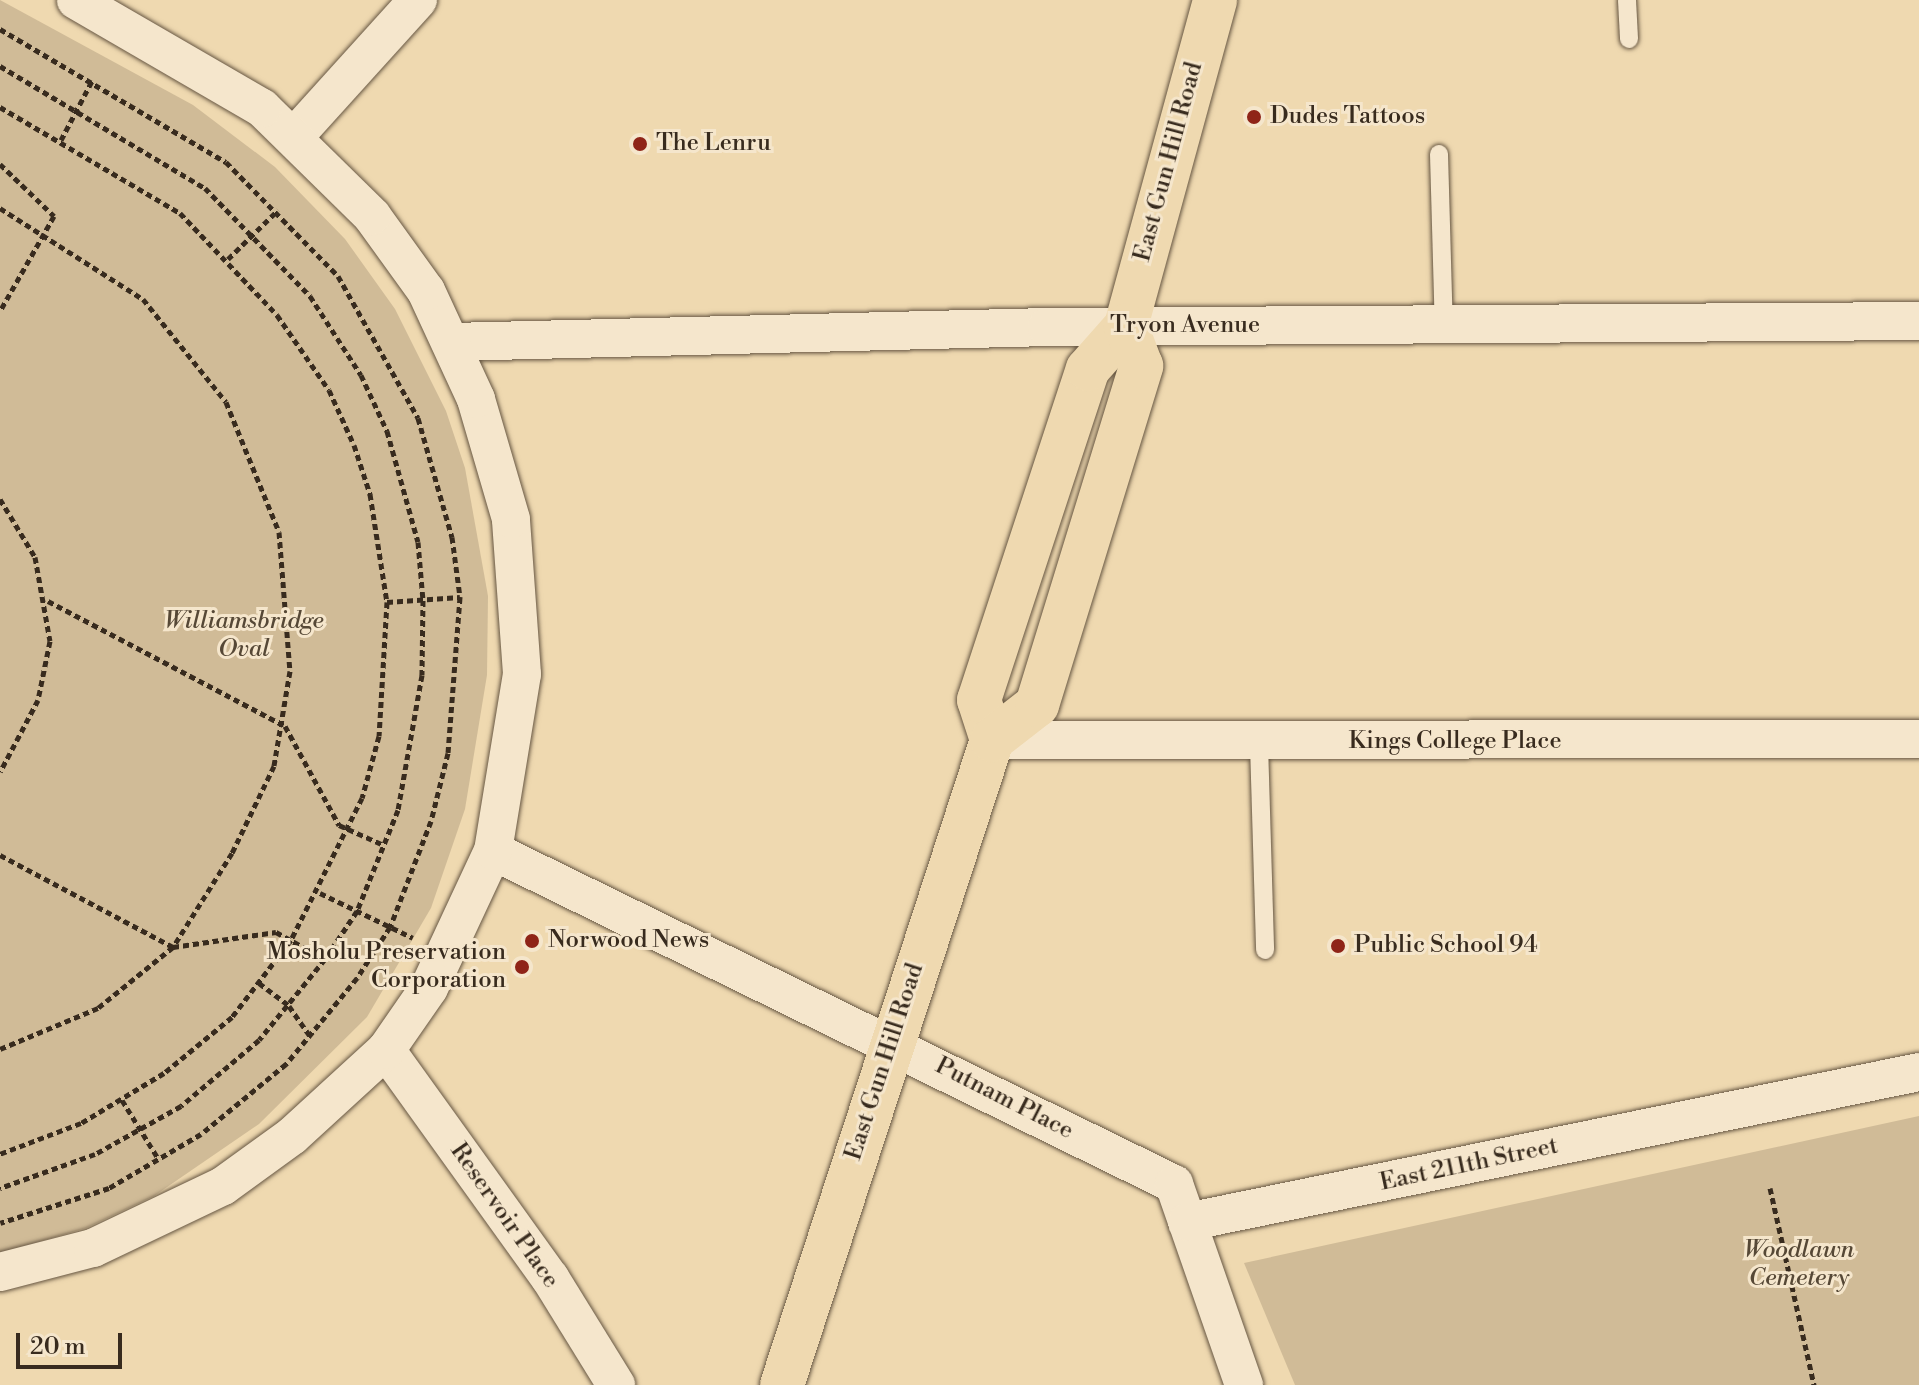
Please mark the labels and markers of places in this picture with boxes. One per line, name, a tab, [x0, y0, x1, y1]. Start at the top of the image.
place label: Dudes Tattoos	[1270, 103, 1425, 131]
marker: Dudes Tattoos	[1245, 108, 1263, 126]
place label: The Lenru	[656, 130, 771, 158]
marker: The Lenru	[631, 135, 649, 153]
place label: Norwood News	[548, 927, 709, 955]
marker: Norwood News	[523, 932, 541, 950]
place label: Public School 94	[1354, 932, 1538, 960]
marker: Public School 94	[1329, 937, 1347, 955]
place label: Mosholu Preservation Corporation	[266, 939, 506, 995]
marker: Mosholu Preservation Corporation	[513, 958, 531, 976]

